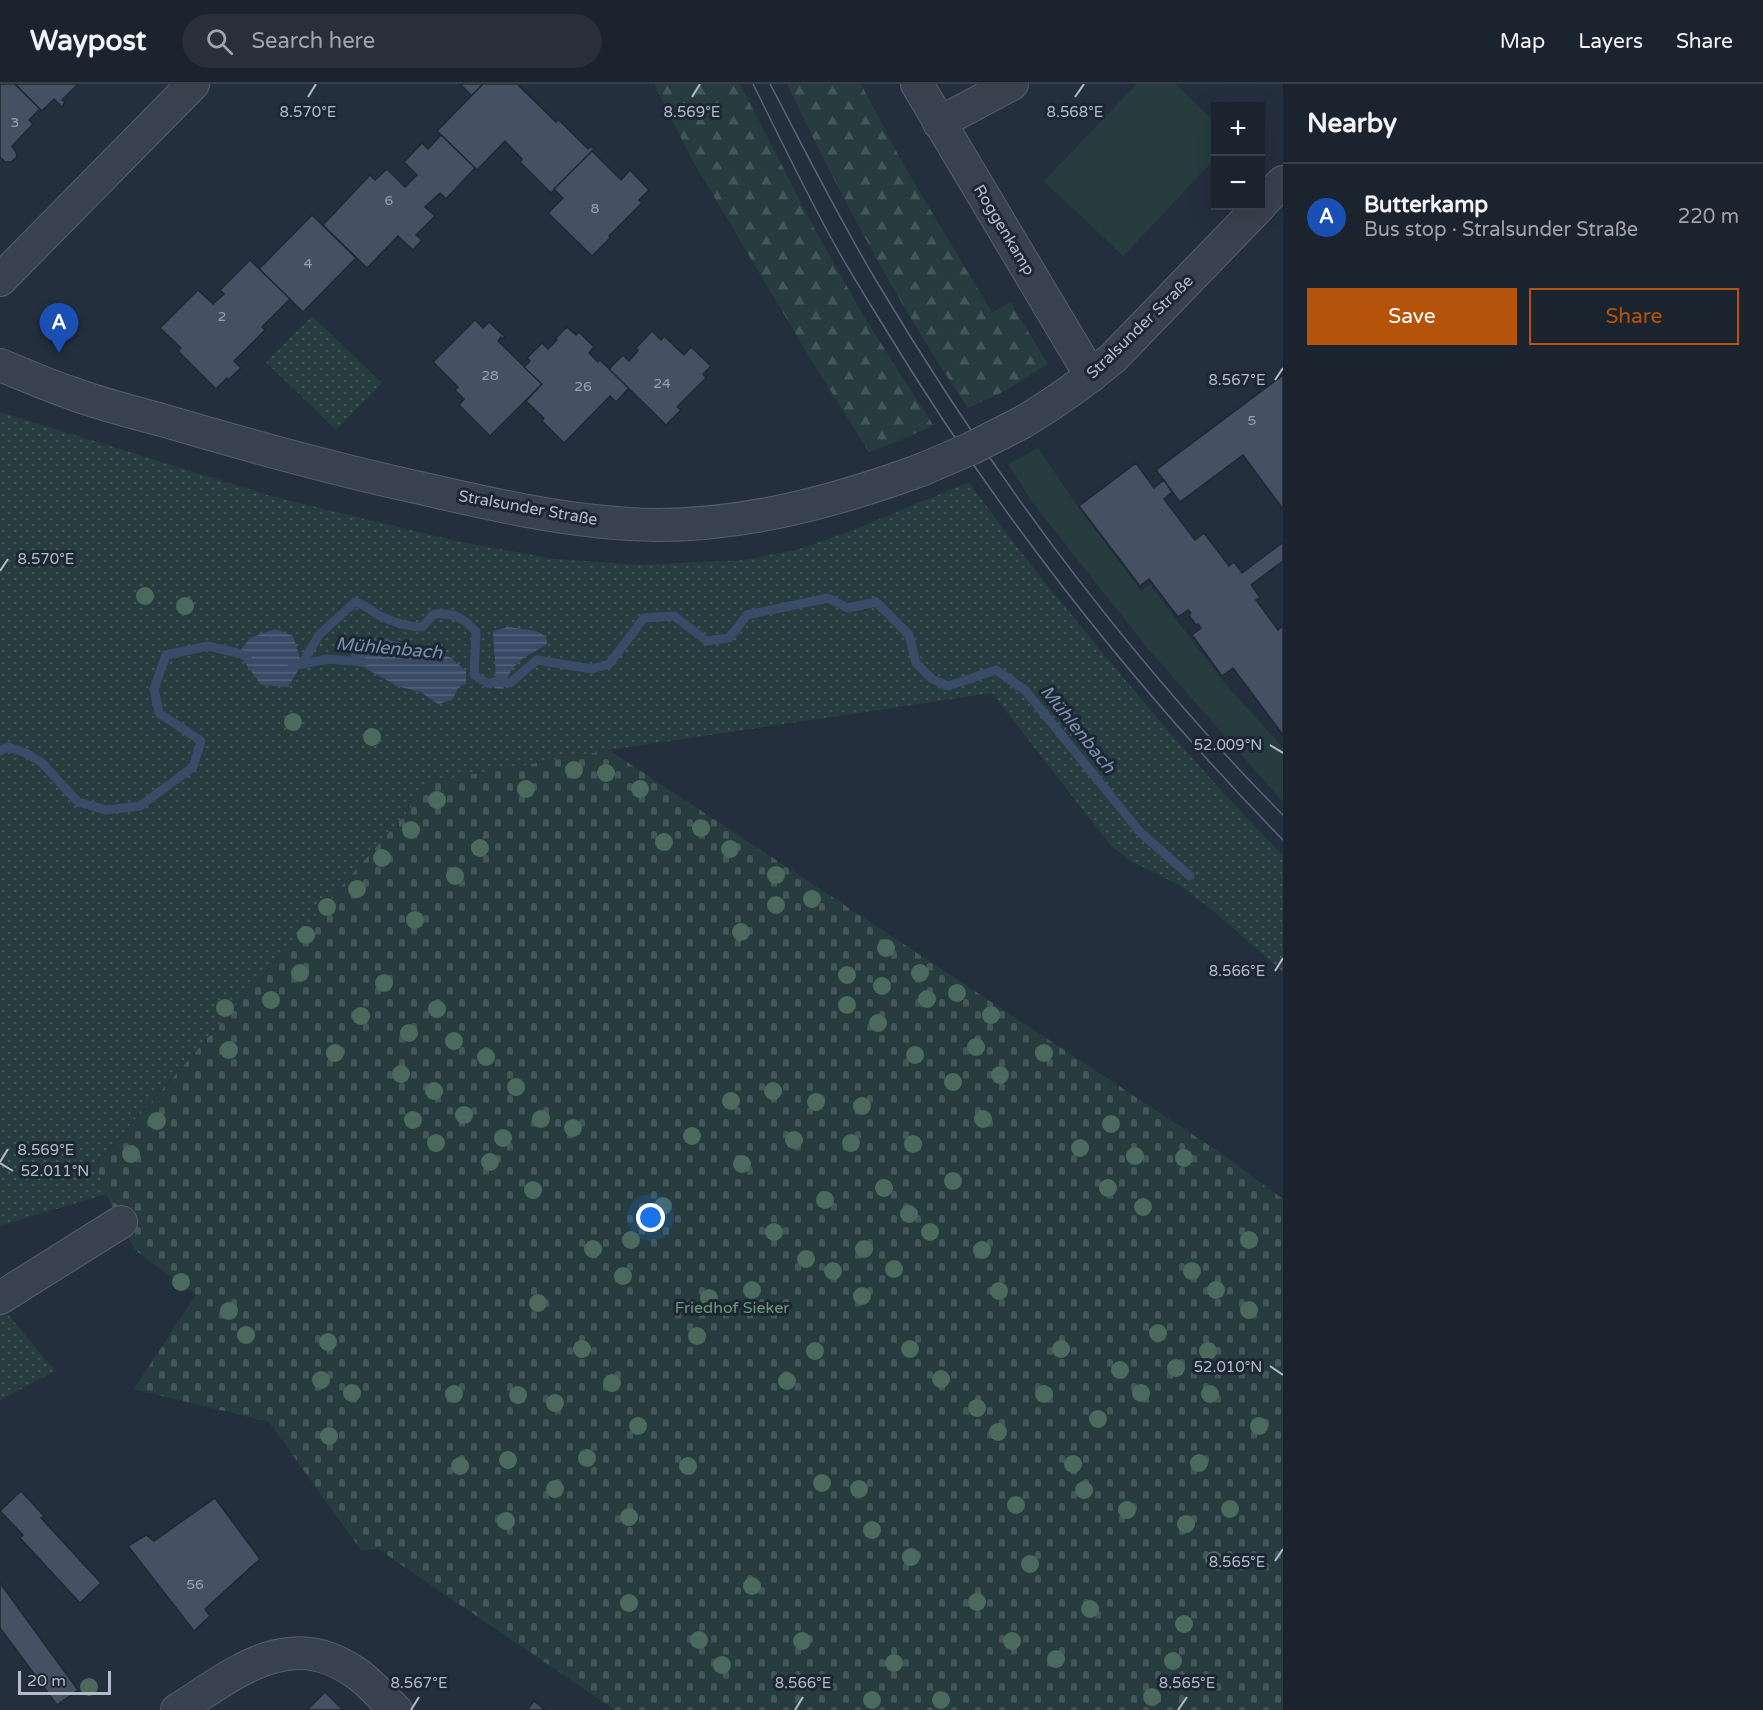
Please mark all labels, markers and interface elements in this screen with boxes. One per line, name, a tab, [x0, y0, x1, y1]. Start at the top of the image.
search box	[182, 14, 602, 68]
text: Waypost	[30, 24, 146, 58]
icon: search	[203, 25, 236, 58]
text: Search here	[251, 28, 375, 54]
text: Map	[1500, 29, 1545, 54]
text: Layers	[1578, 29, 1643, 54]
text: Share	[1676, 29, 1733, 54]
map controls	[1211, 102, 1265, 210]
button: +	[1211, 102, 1265, 156]
text: 8.570°E	[280, 103, 336, 121]
text: 8.569°E	[664, 103, 720, 121]
text: 8.568°E	[1047, 103, 1103, 121]
text: Nearby	[1307, 108, 1397, 139]
house number: 3	[11, 114, 19, 131]
button: −	[1211, 156, 1265, 210]
street label: Roggenkamp	[969, 181, 1039, 279]
house number: 6	[385, 192, 394, 209]
text: Butterkamp	[1364, 192, 1488, 218]
house number: 8	[591, 200, 600, 217]
text: A	[1319, 205, 1334, 229]
text: 220 m	[1678, 205, 1739, 229]
text: Bus stop · Stralsunder Straße	[1364, 218, 1638, 242]
house number: 4	[304, 255, 313, 272]
street label: Stralsunder Straße	[1082, 271, 1198, 383]
button: Save	[1307, 288, 1517, 345]
button: Share	[1529, 288, 1739, 345]
pin: A	[40, 304, 78, 353]
house number: 2	[218, 308, 226, 325]
house number: 28	[481, 367, 499, 384]
text: 8.567°E	[1208, 371, 1266, 389]
house number: 24	[653, 375, 671, 392]
house number: 26	[574, 378, 592, 395]
house number: 5	[1248, 412, 1256, 429]
street label: Stralsunder Straße	[457, 486, 599, 530]
text: 8.570°E	[18, 550, 74, 568]
water label: Mühlenbach	[335, 632, 444, 664]
water label: Mühlenbach	[1036, 681, 1121, 778]
text: 52.009°N	[1194, 736, 1262, 754]
text: 8.566°E	[1209, 962, 1265, 980]
text: 8.569°E	[18, 1141, 74, 1159]
text: 52.011°N	[21, 1162, 89, 1180]
your location	[636, 1203, 665, 1232]
park label: Friedhof Sieker	[675, 1298, 790, 1318]
text: 52.010°N	[1194, 1358, 1262, 1376]
text: 8.565°E	[1209, 1553, 1265, 1571]
house number: 56	[186, 1576, 204, 1593]
scale bar	[18, 1668, 111, 1696]
text: 20 m	[27, 1671, 66, 1691]
text: 8.567°E	[390, 1674, 448, 1692]
text: 8.566°E	[775, 1674, 831, 1692]
text: 8.565°E	[1159, 1674, 1215, 1692]

